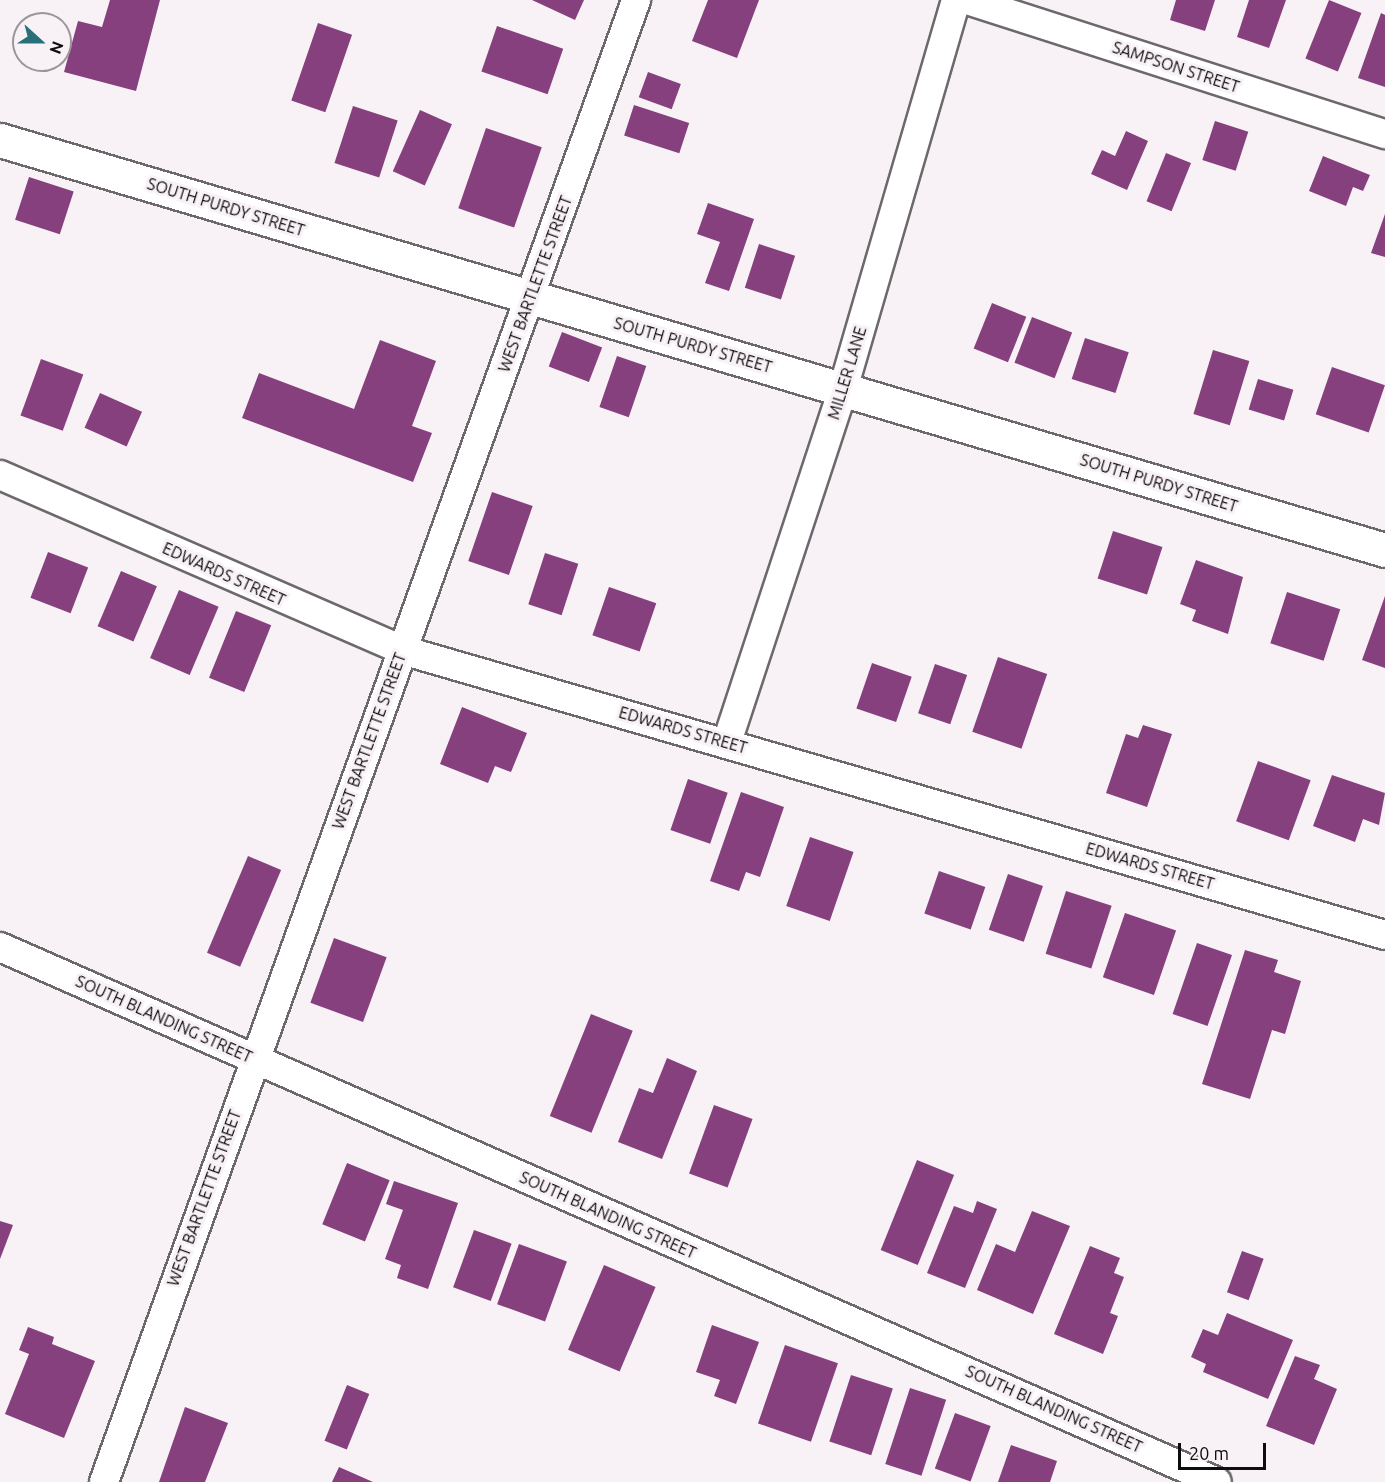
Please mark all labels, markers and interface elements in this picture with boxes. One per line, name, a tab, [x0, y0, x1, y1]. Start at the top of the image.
north arrow	[12, 12, 72, 72]
street label: SAMPSON STREET	[1110, 37, 1242, 97]
text: N	[46, 39, 67, 57]
street label: SOUTH PURDY STREET	[145, 174, 307, 240]
street label: WEST BARTLETTE STREET	[494, 193, 576, 375]
street label: SOUTH PURDY STREET	[612, 313, 774, 377]
street label: MILLER LANE	[824, 324, 870, 422]
street label: SOUTH PURDY STREET	[1078, 450, 1240, 516]
street label: EDWARDS STREET	[160, 538, 288, 610]
street label: WEST BARTLETTE STREET	[328, 650, 410, 832]
street label: EDWARDS STREET	[617, 703, 749, 757]
street label: EDWARDS STREET	[1084, 839, 1216, 893]
street label: SOUTH BLANDING STREET	[73, 971, 255, 1067]
street label: WEST BARTLETTE STREET	[163, 1107, 245, 1289]
street label: SOUTH BLANDING STREET	[517, 1167, 699, 1263]
street label: SOUTH BLANDING STREET	[963, 1361, 1145, 1457]
scale bar	[1181, 1431, 1270, 1469]
text: 20 m	[1189, 1443, 1229, 1463]

